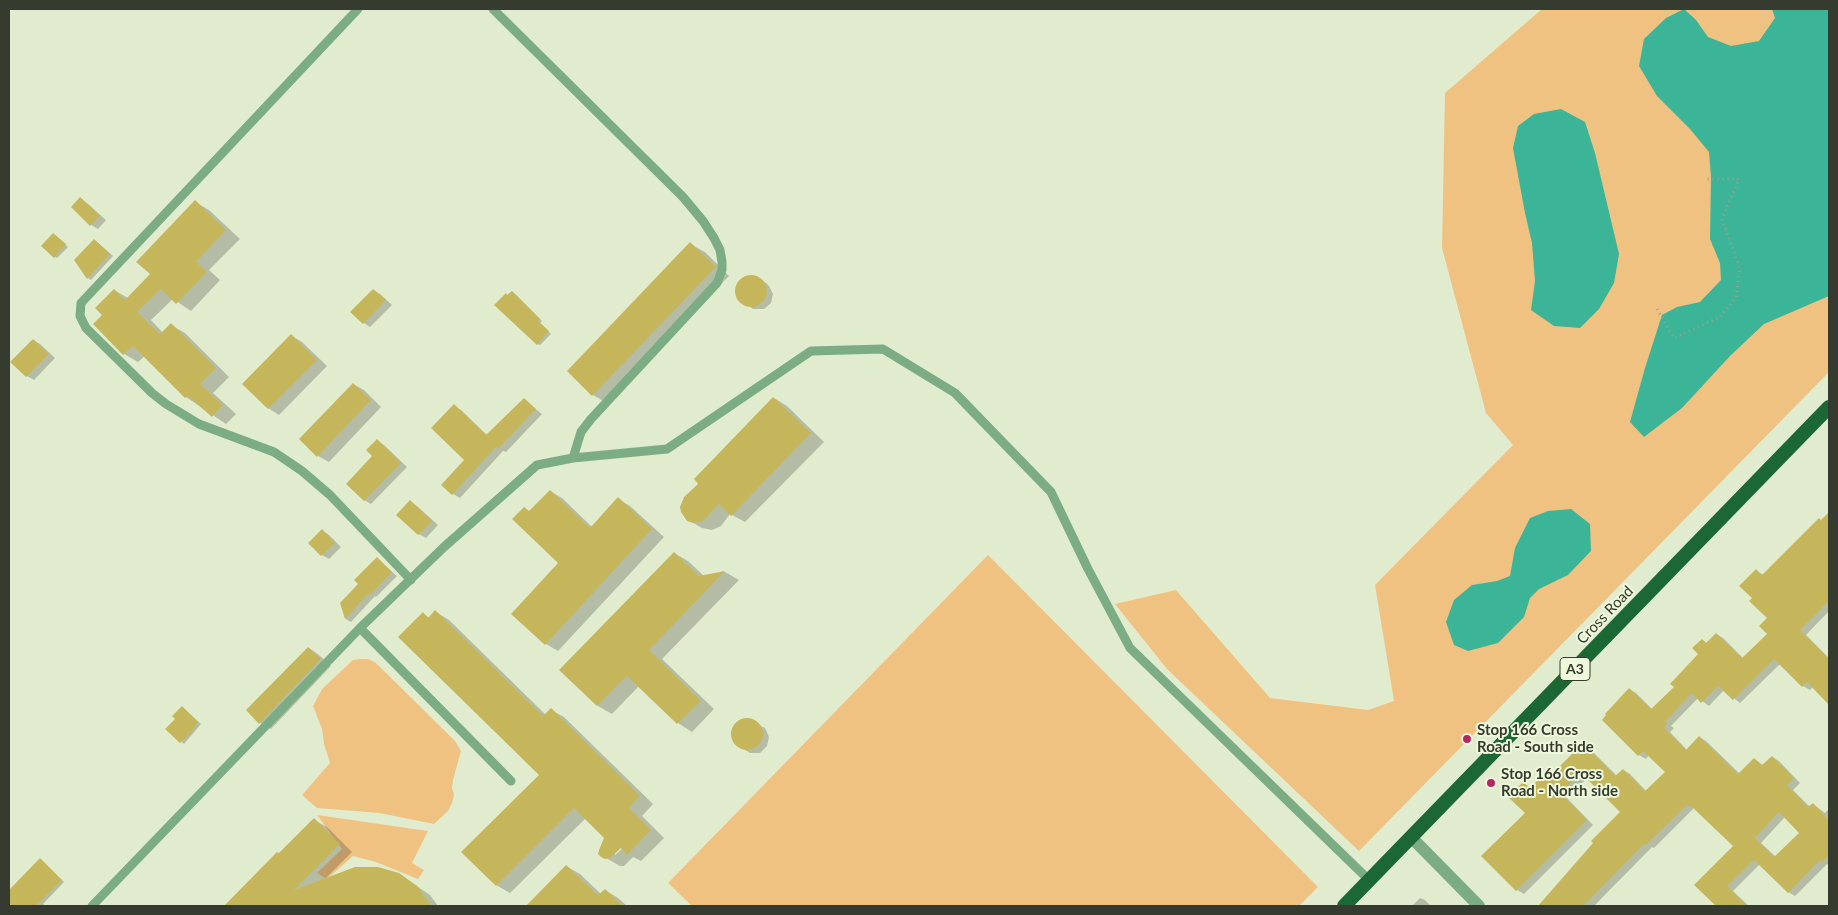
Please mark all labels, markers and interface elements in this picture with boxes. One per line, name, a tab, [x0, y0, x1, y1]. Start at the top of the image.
street label: Cross Road	[1573, 582, 1637, 648]
road number: A3	[1560, 658, 1590, 681]
place label: Stop 166 Cross Road - South side	[1477, 721, 1594, 756]
marker: Stop 166 Cross Road - South side	[1461, 733, 1473, 745]
place label: Stop 166 Cross Road - North side	[1501, 765, 1618, 800]
marker: Stop 166 Cross Road - North side	[1485, 777, 1497, 789]

